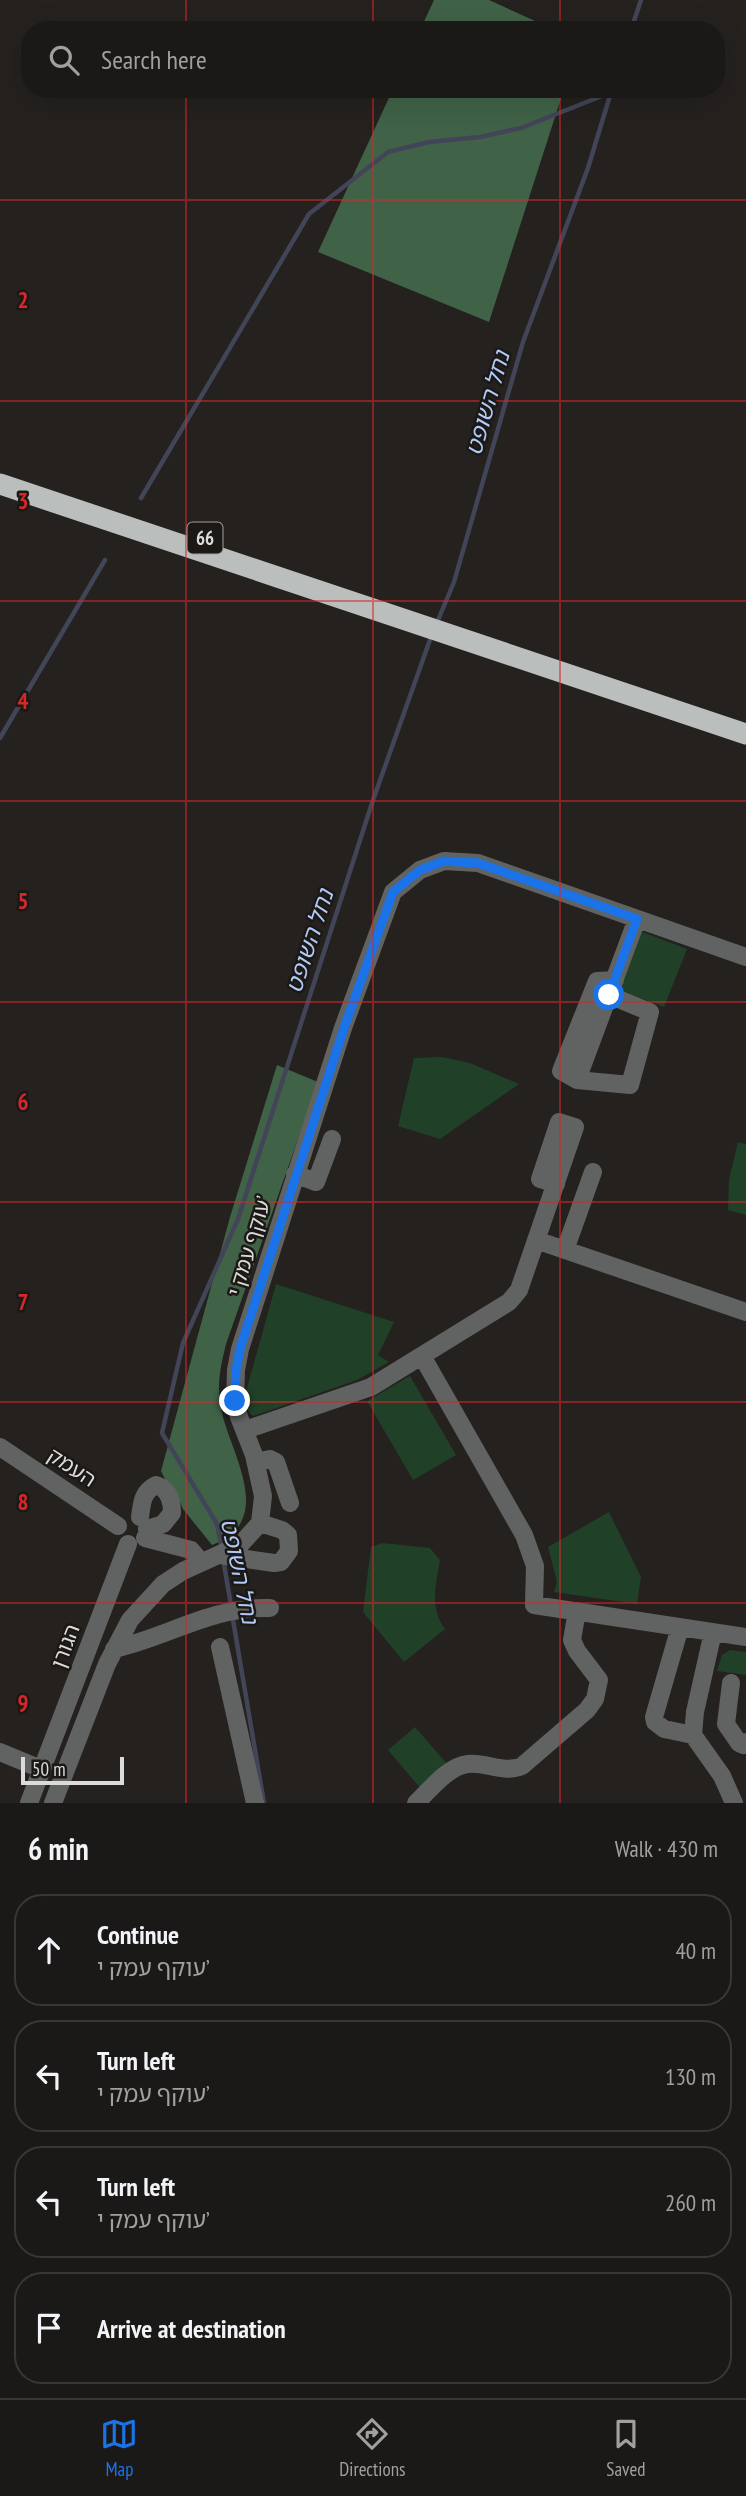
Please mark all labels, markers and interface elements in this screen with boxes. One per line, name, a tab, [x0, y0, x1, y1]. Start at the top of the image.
search box	[21, 21, 725, 98]
icon: search	[45, 41, 83, 79]
text: Search here	[101, 43, 207, 76]
text: 2	[18, 285, 29, 314]
water label: נחל השופט	[458, 345, 516, 458]
text: 3	[18, 486, 29, 515]
road number: 66	[188, 523, 222, 554]
text: 4	[18, 686, 29, 715]
water label: נחל השופט	[279, 884, 340, 996]
text: 5	[18, 886, 29, 915]
route start	[593, 979, 624, 1010]
text: 6	[18, 1087, 29, 1116]
street label: עוקף עמק י’	[221, 1193, 277, 1299]
text: 7	[18, 1287, 29, 1316]
route end	[219, 1385, 250, 1416]
street label: העמק	[43, 1441, 101, 1493]
text: 8	[18, 1487, 29, 1516]
water label: נחל השופט	[215, 1516, 266, 1629]
street label: הגורן	[44, 1620, 86, 1672]
text: 9	[18, 1688, 29, 1717]
scale bar	[21, 1754, 124, 1786]
text: 50 m	[32, 1757, 66, 1781]
text: 6 min	[28, 1829, 89, 1868]
text: Walk · 430 m	[615, 1834, 718, 1863]
text: Continue	[97, 1918, 179, 1951]
icon: ahead	[30, 1931, 68, 1969]
text: 40 m	[675, 1936, 716, 1965]
text: עוקף עמק י’	[97, 1953, 210, 1982]
text: Turn left	[97, 2044, 175, 2077]
icon: left	[30, 2057, 68, 2095]
text: 130 m	[665, 2062, 716, 2091]
text: עוקף עמק י’	[97, 2079, 210, 2108]
text: Turn left	[97, 2170, 175, 2203]
icon: left	[30, 2183, 68, 2221]
text: 260 m	[665, 2188, 716, 2217]
text: עוקף עמק י’	[97, 2205, 210, 2234]
icon: arrive	[30, 2309, 68, 2347]
text: Arrive at destination	[97, 2312, 286, 2345]
tab: Map	[100, 2415, 138, 2481]
tab: Directions	[339, 2415, 405, 2481]
tab: Saved	[606, 2415, 646, 2481]

